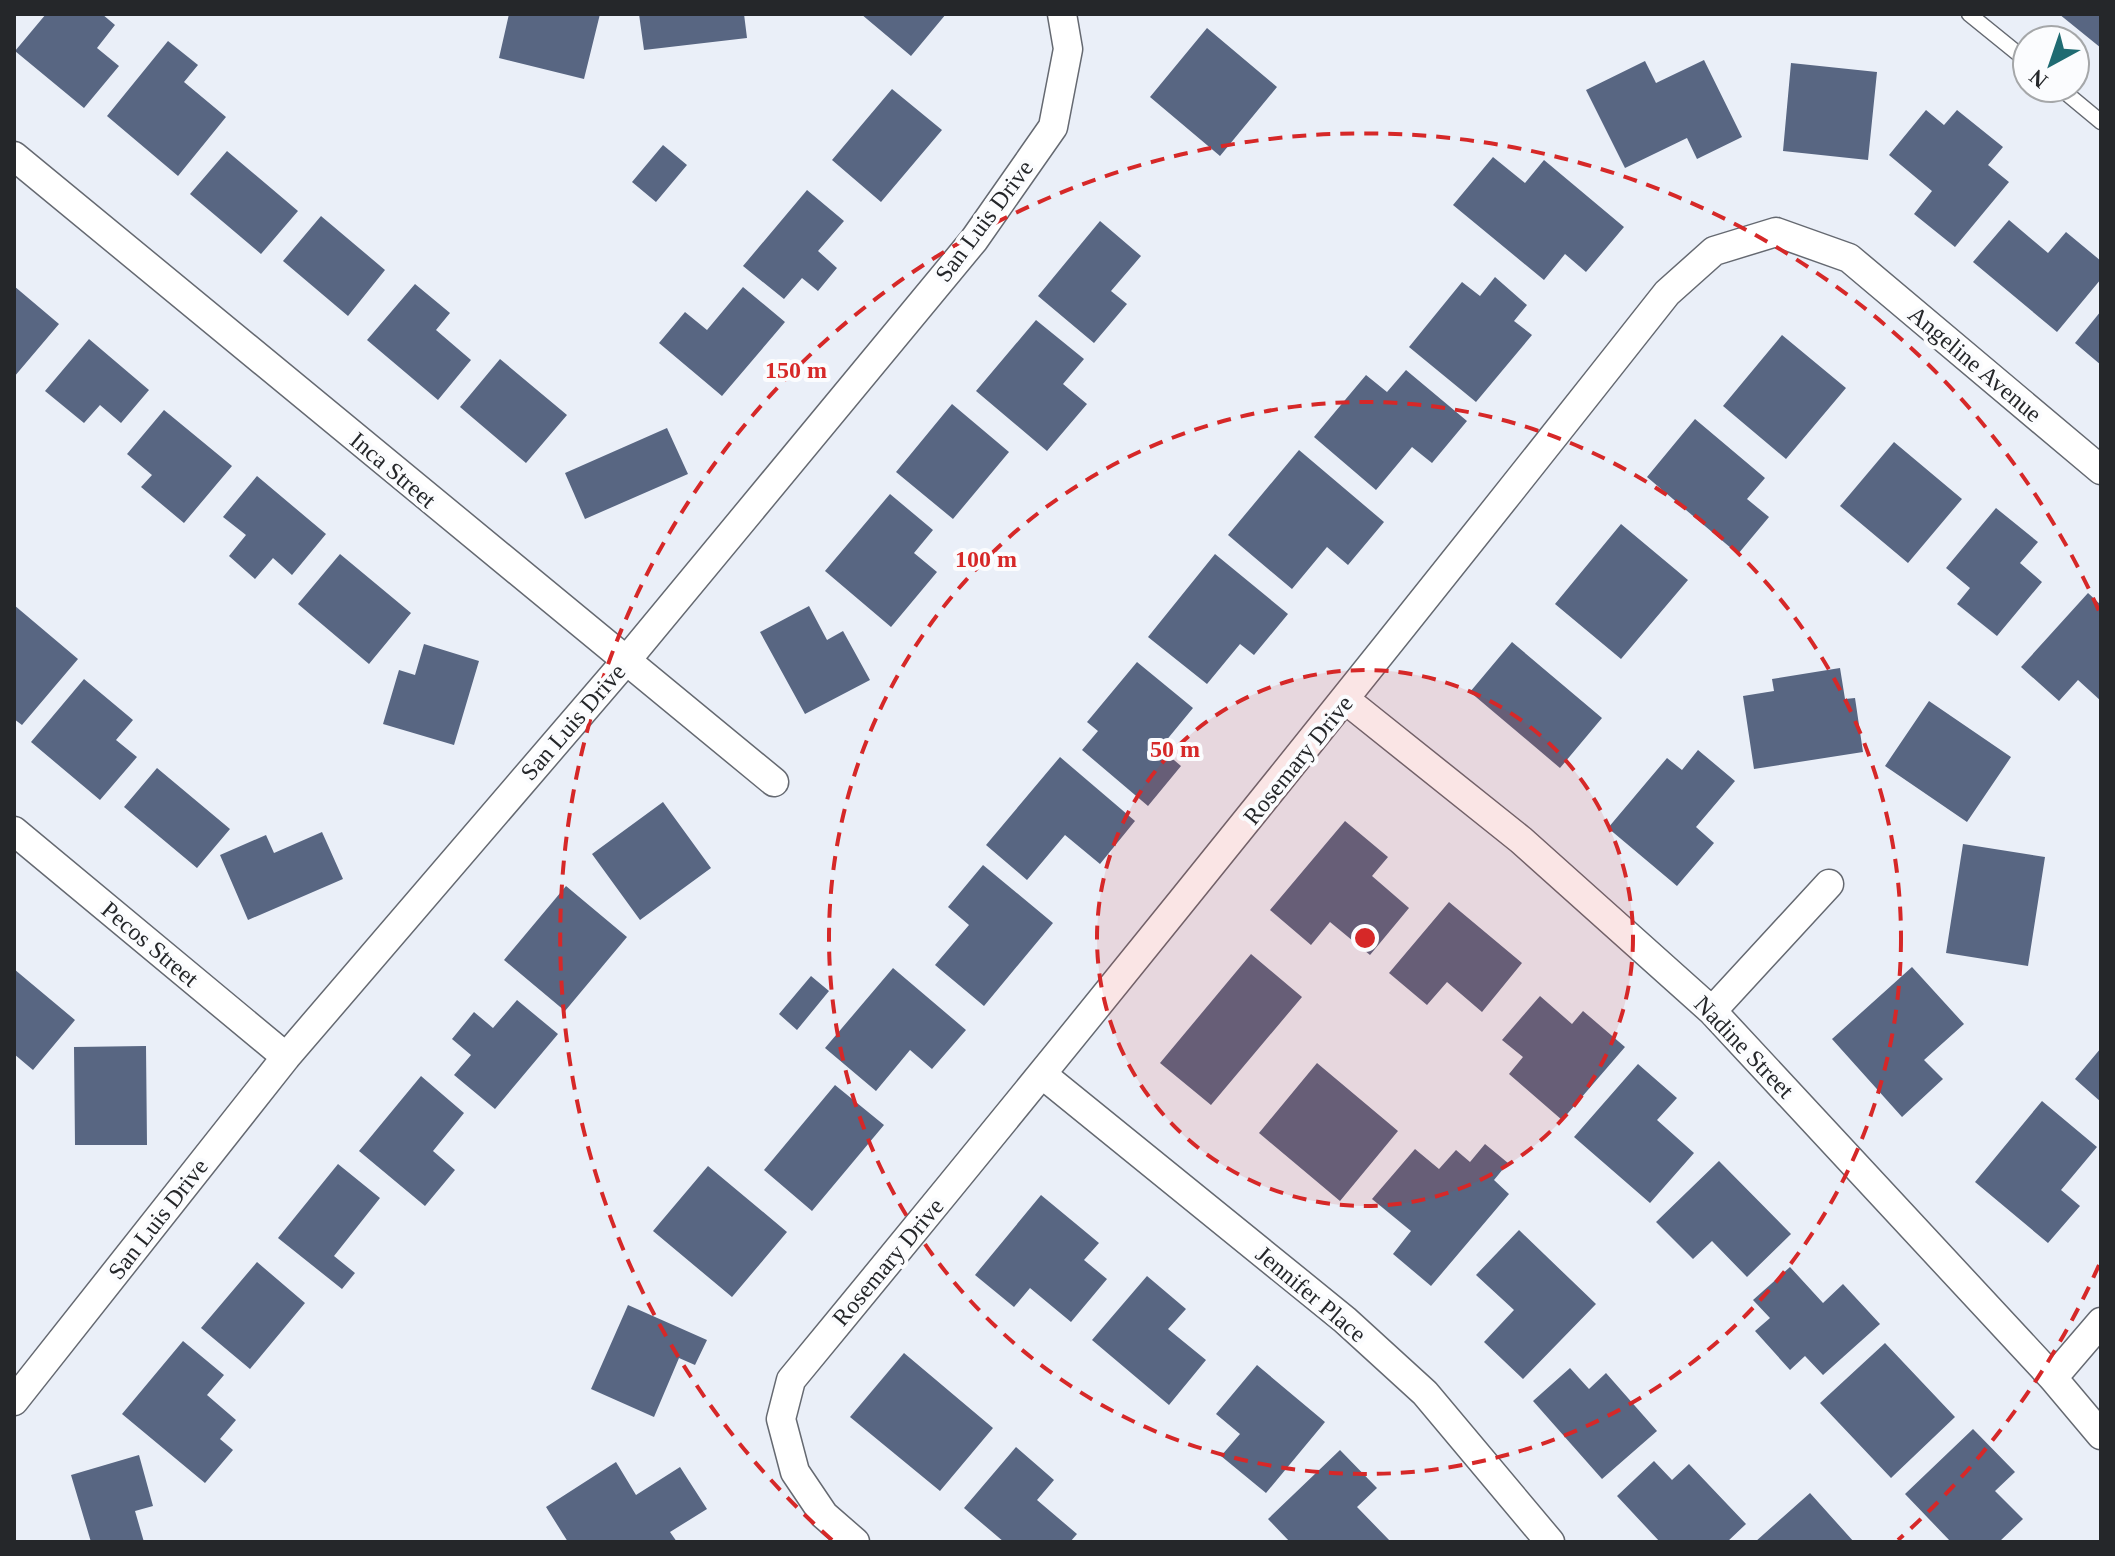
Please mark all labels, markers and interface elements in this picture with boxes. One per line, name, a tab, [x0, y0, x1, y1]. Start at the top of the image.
north arrow	[2011, 24, 2091, 104]
text: N	[2024, 64, 2053, 94]
street label: San Luis Drive	[930, 155, 1038, 287]
street label: Angeline Avenue	[1903, 301, 2047, 427]
text: 150 m	[765, 357, 827, 383]
street label: Inca Street	[345, 427, 441, 513]
text: 100 m	[955, 546, 1017, 572]
street label: San Luis Drive	[516, 659, 630, 785]
street label: Rosemary Drive	[1238, 690, 1358, 830]
text: 50 m	[1150, 736, 1200, 762]
street label: Pecos Street	[96, 896, 204, 992]
centre of rings	[1351, 924, 1379, 952]
street label: Nadine Street	[1689, 991, 1799, 1103]
street label: San Luis Drive	[103, 1154, 213, 1284]
street label: Rosemary Drive	[827, 1193, 949, 1331]
street label: Jennifer Place	[1251, 1241, 1371, 1347]

